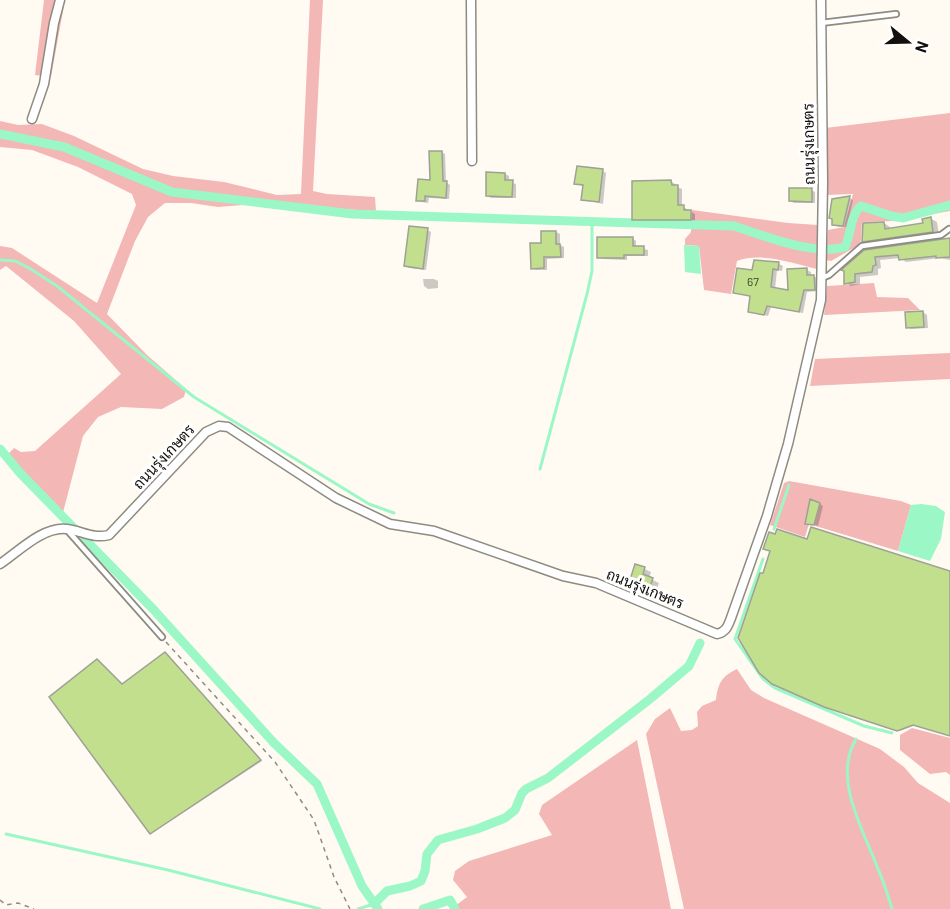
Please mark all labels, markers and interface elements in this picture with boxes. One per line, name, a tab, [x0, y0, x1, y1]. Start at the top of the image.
north arrow	[878, 12, 938, 72]
text: N	[912, 39, 933, 55]
street label: ถนนรุ่งเกษตร	[798, 103, 821, 185]
house number: 67	[747, 274, 759, 288]
street label: ถนนรุ่งเกษตร	[129, 420, 200, 494]
street label: ถนนรุ่งเกษตร	[603, 564, 687, 615]

